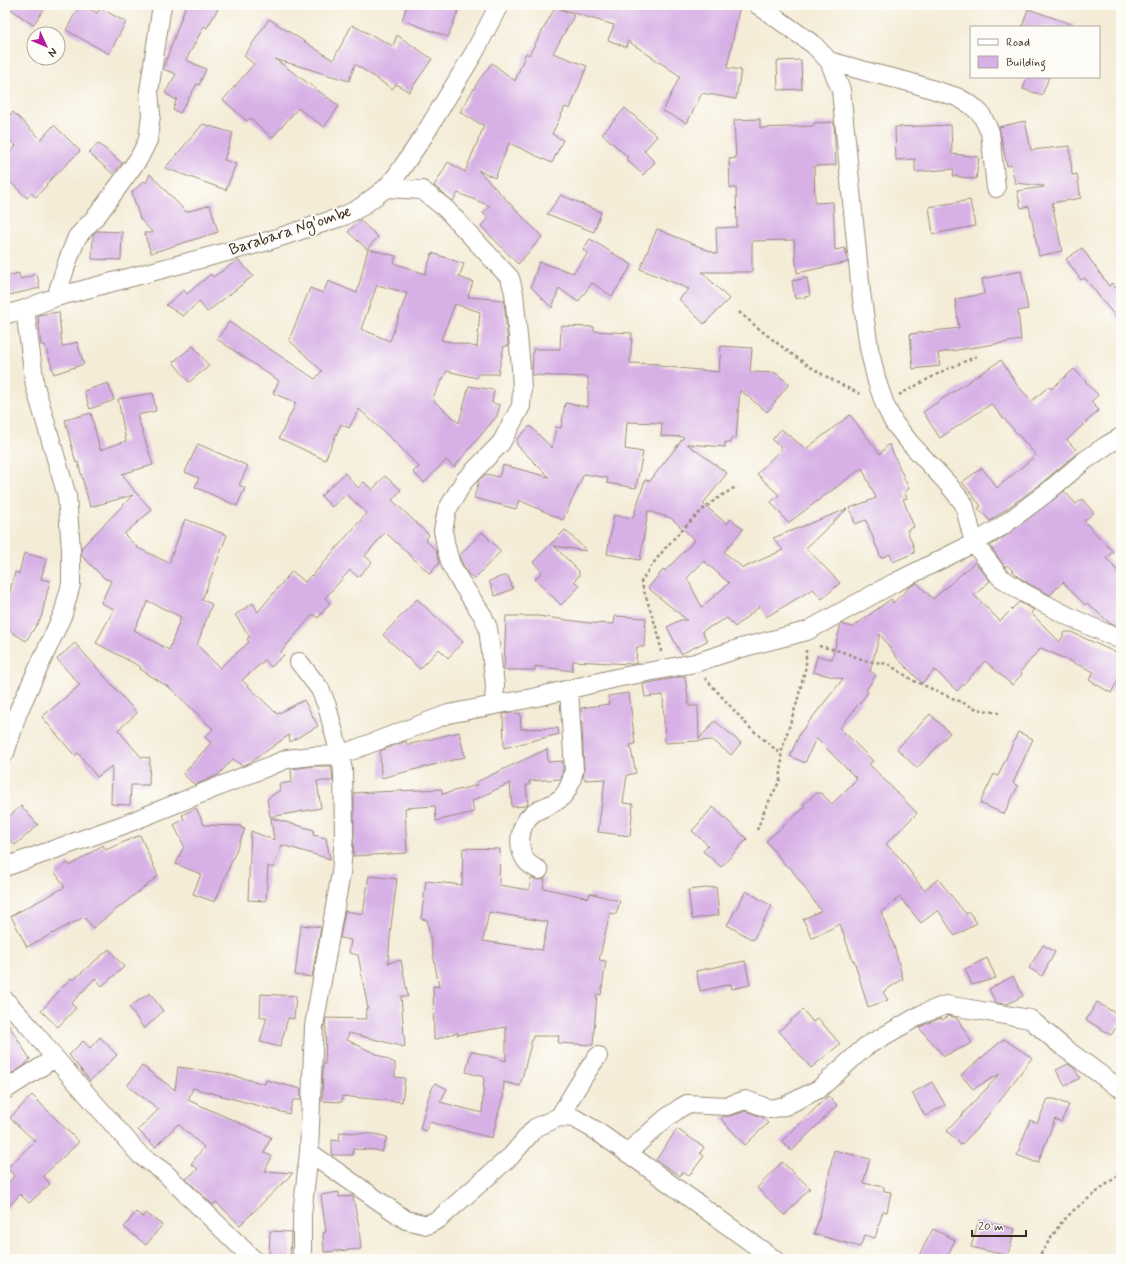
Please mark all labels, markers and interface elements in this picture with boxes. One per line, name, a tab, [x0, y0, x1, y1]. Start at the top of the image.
north arrow	[26, 26, 66, 66]
legend	[970, 26, 1100, 78]
text: Road	[1006, 35, 1030, 51]
text: N	[45, 45, 60, 60]
text: Building	[1006, 55, 1046, 72]
street label: Barabara Ng'ombe	[226, 201, 355, 262]
scale bar	[972, 1212, 1026, 1238]
text: 20 m	[978, 1219, 1004, 1235]

